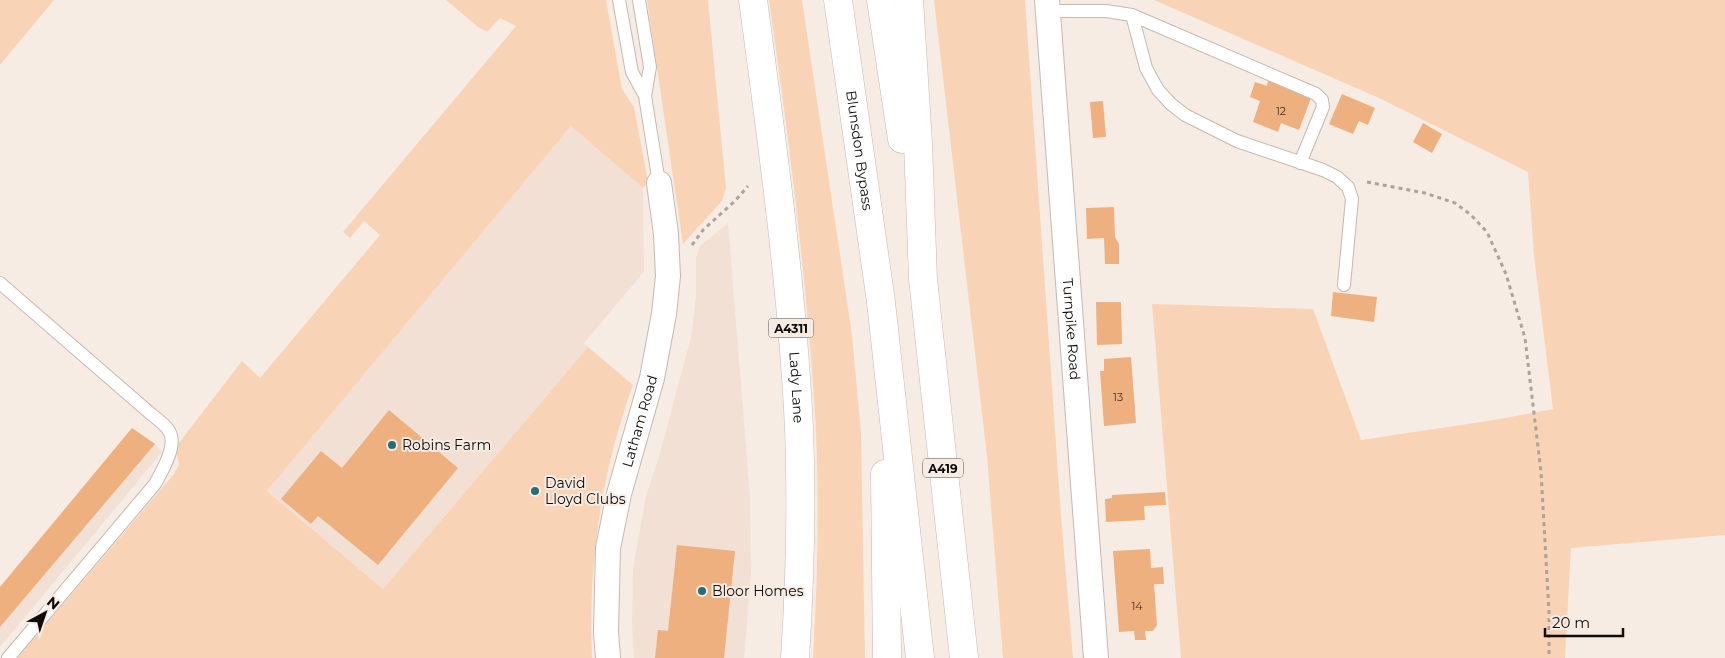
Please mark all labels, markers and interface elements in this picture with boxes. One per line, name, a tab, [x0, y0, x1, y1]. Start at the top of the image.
street label: Blunsdon Bypass	[842, 89, 877, 212]
house number: 12	[1276, 104, 1286, 118]
street label: Turnpike Road	[1059, 277, 1084, 381]
road number: A4311	[768, 318, 814, 338]
street label: Lady Lane	[785, 351, 808, 424]
street label: Latham Road	[618, 373, 661, 469]
house number: 13	[1113, 390, 1123, 404]
place label: Robins Farm	[402, 436, 491, 454]
marker: Robins Farm	[386, 439, 398, 451]
road number: A419	[923, 458, 963, 478]
place label: David Lloyd Clubs	[545, 474, 626, 508]
marker: David Lloyd Clubs	[529, 485, 541, 497]
place label: Bloor Homes	[712, 582, 804, 600]
marker: Bloor Homes	[696, 585, 708, 597]
north arrow	[20, 588, 70, 638]
text: N	[43, 593, 63, 614]
house number: 14	[1131, 599, 1143, 613]
scale bar	[1545, 606, 1622, 638]
text: 20 m	[1552, 613, 1590, 632]

